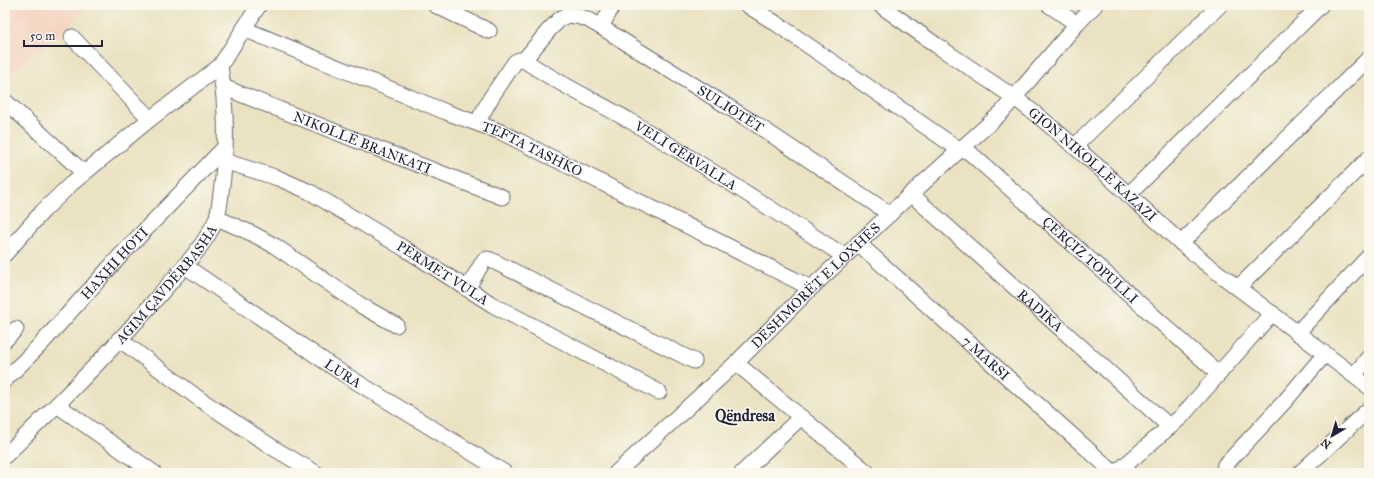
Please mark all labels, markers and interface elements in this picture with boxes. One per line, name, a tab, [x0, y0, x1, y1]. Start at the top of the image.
scale bar	[24, 22, 102, 48]
text: 50 m	[30, 29, 55, 43]
street label: SULIOTËT	[694, 81, 768, 136]
street label: GJON NIKOLLË KAZAZI	[1025, 103, 1160, 225]
street label: NIKOLLË BRANKATI	[291, 108, 434, 177]
street label: TEFTA TASHKO	[479, 117, 585, 180]
street label: VELI GËRVALLA	[631, 117, 741, 194]
street label: ÇERÇIZ TOPULLI	[1039, 213, 1142, 307]
street label: DËSHMORËT E LOXHËS	[747, 219, 884, 352]
street label: AGIM ÇAVDËRBASHA	[111, 221, 221, 348]
street label: HAXHI HOTI	[77, 224, 152, 303]
street label: PËRMET VULA	[394, 237, 492, 309]
street label: RADIKA	[1014, 285, 1067, 336]
street label: 7 MARSI	[959, 332, 1013, 384]
street label: LURA	[321, 355, 365, 392]
district label: Qëndresa	[715, 406, 776, 426]
north arrow	[1312, 416, 1352, 456]
text: N	[1318, 435, 1334, 451]

